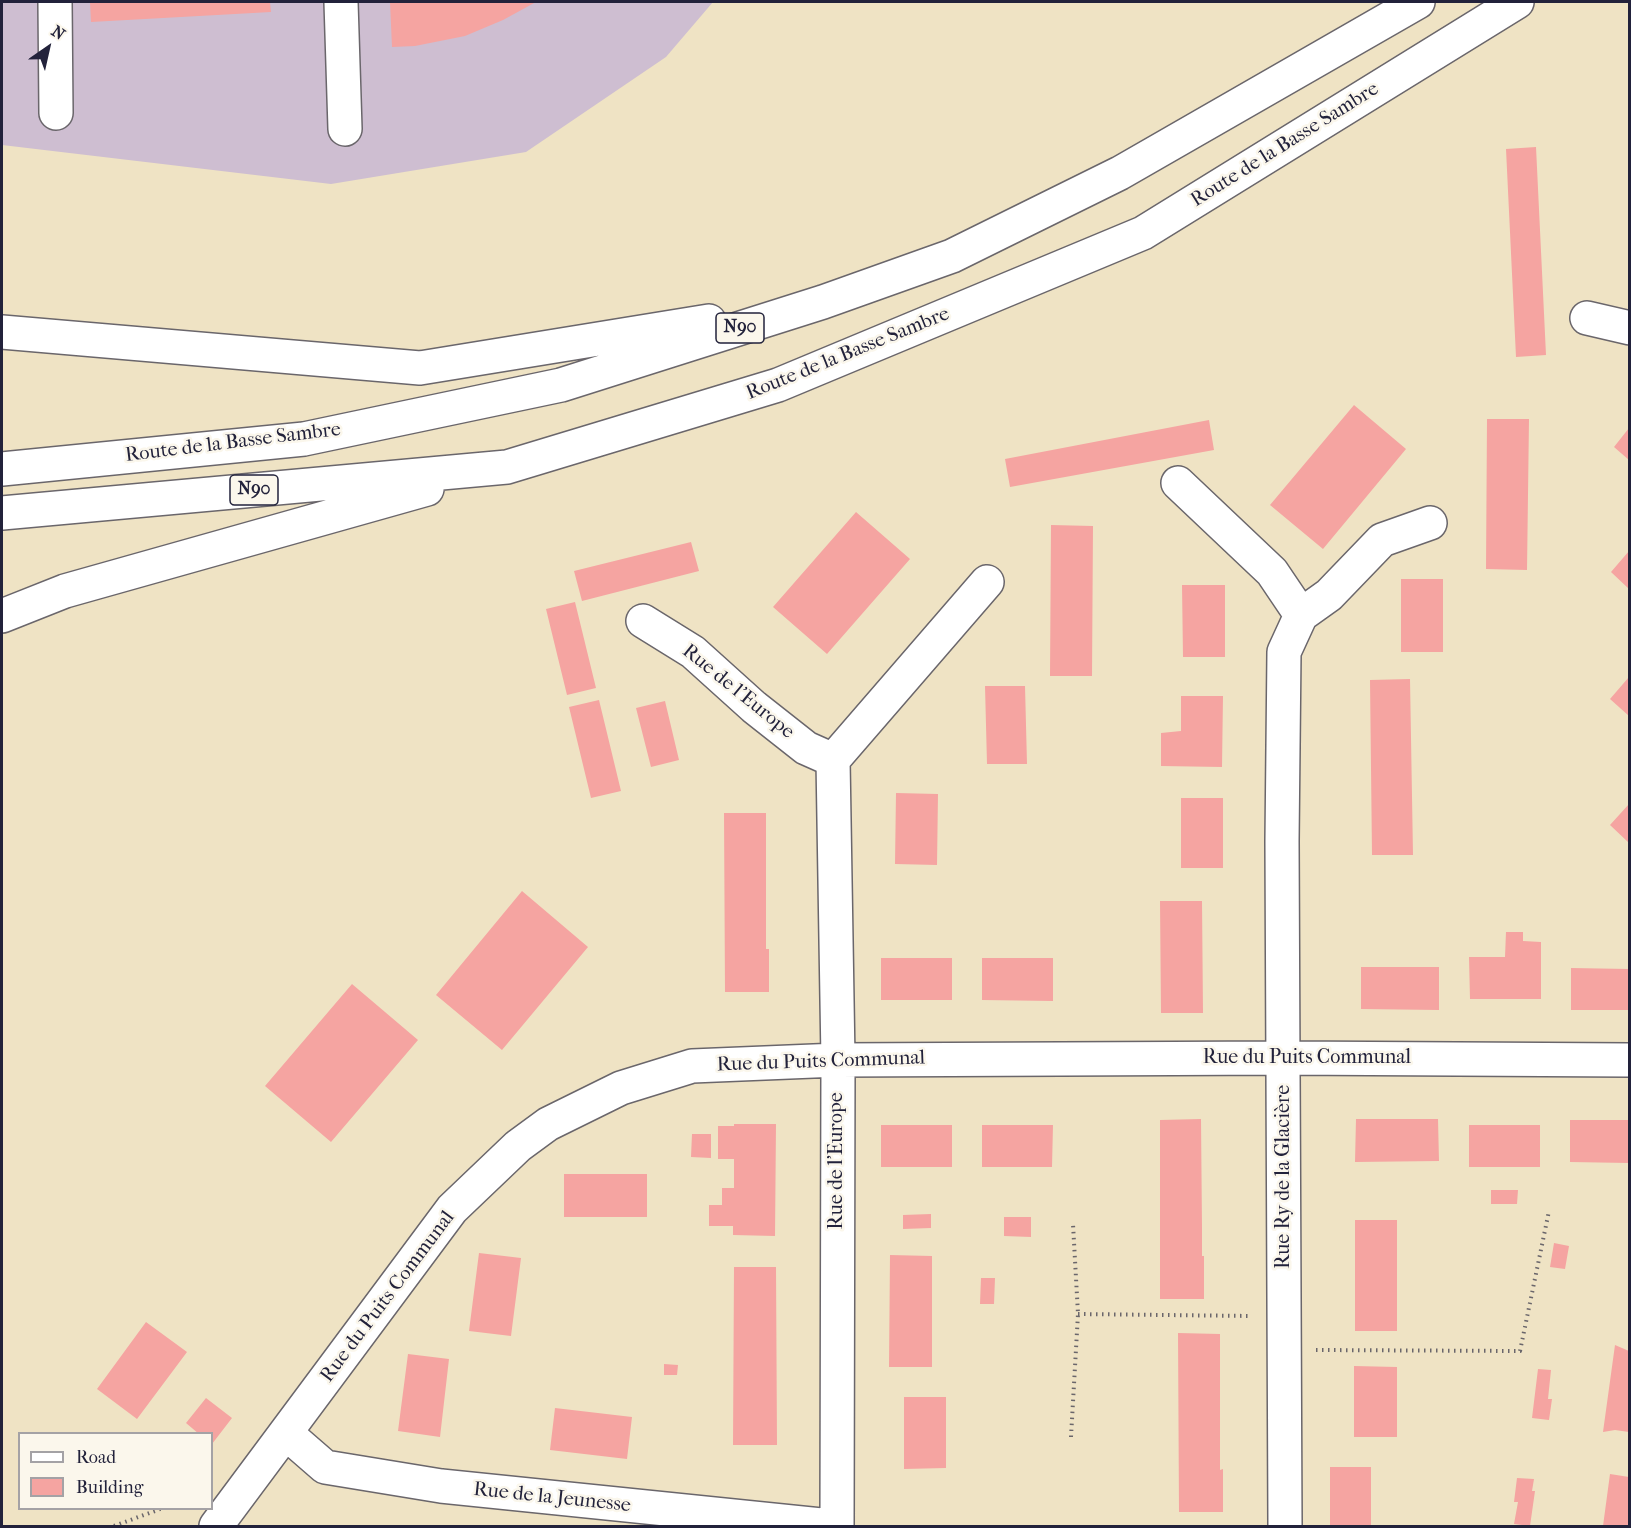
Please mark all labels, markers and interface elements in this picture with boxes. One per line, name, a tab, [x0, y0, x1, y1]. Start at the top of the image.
north arrow	[18, 18, 78, 78]
text: N	[48, 21, 69, 44]
street label: Route de la Basse Sambre	[1187, 77, 1383, 213]
street label: Route de la Basse Sambre	[743, 302, 953, 406]
road number: N90	[716, 313, 764, 343]
street label: Route de la Basse Sambre	[124, 418, 342, 468]
road number: N90	[230, 475, 278, 505]
street label: Rue de l'Europe	[677, 639, 799, 745]
street label: Rue du Puits Communal	[716, 1046, 926, 1078]
street label: Rue du Puits Communal	[1203, 1046, 1411, 1070]
street label: Rue Ry de la Glacière	[1272, 1085, 1296, 1269]
street label: Rue de l'Europe	[825, 1092, 849, 1230]
street label: Rue du Puits Communal	[316, 1207, 460, 1387]
legend	[18, 1432, 213, 1510]
text: Road	[76, 1447, 116, 1468]
text: Building	[76, 1477, 143, 1498]
street label: Rue de la Jeunesse	[472, 1478, 632, 1518]

